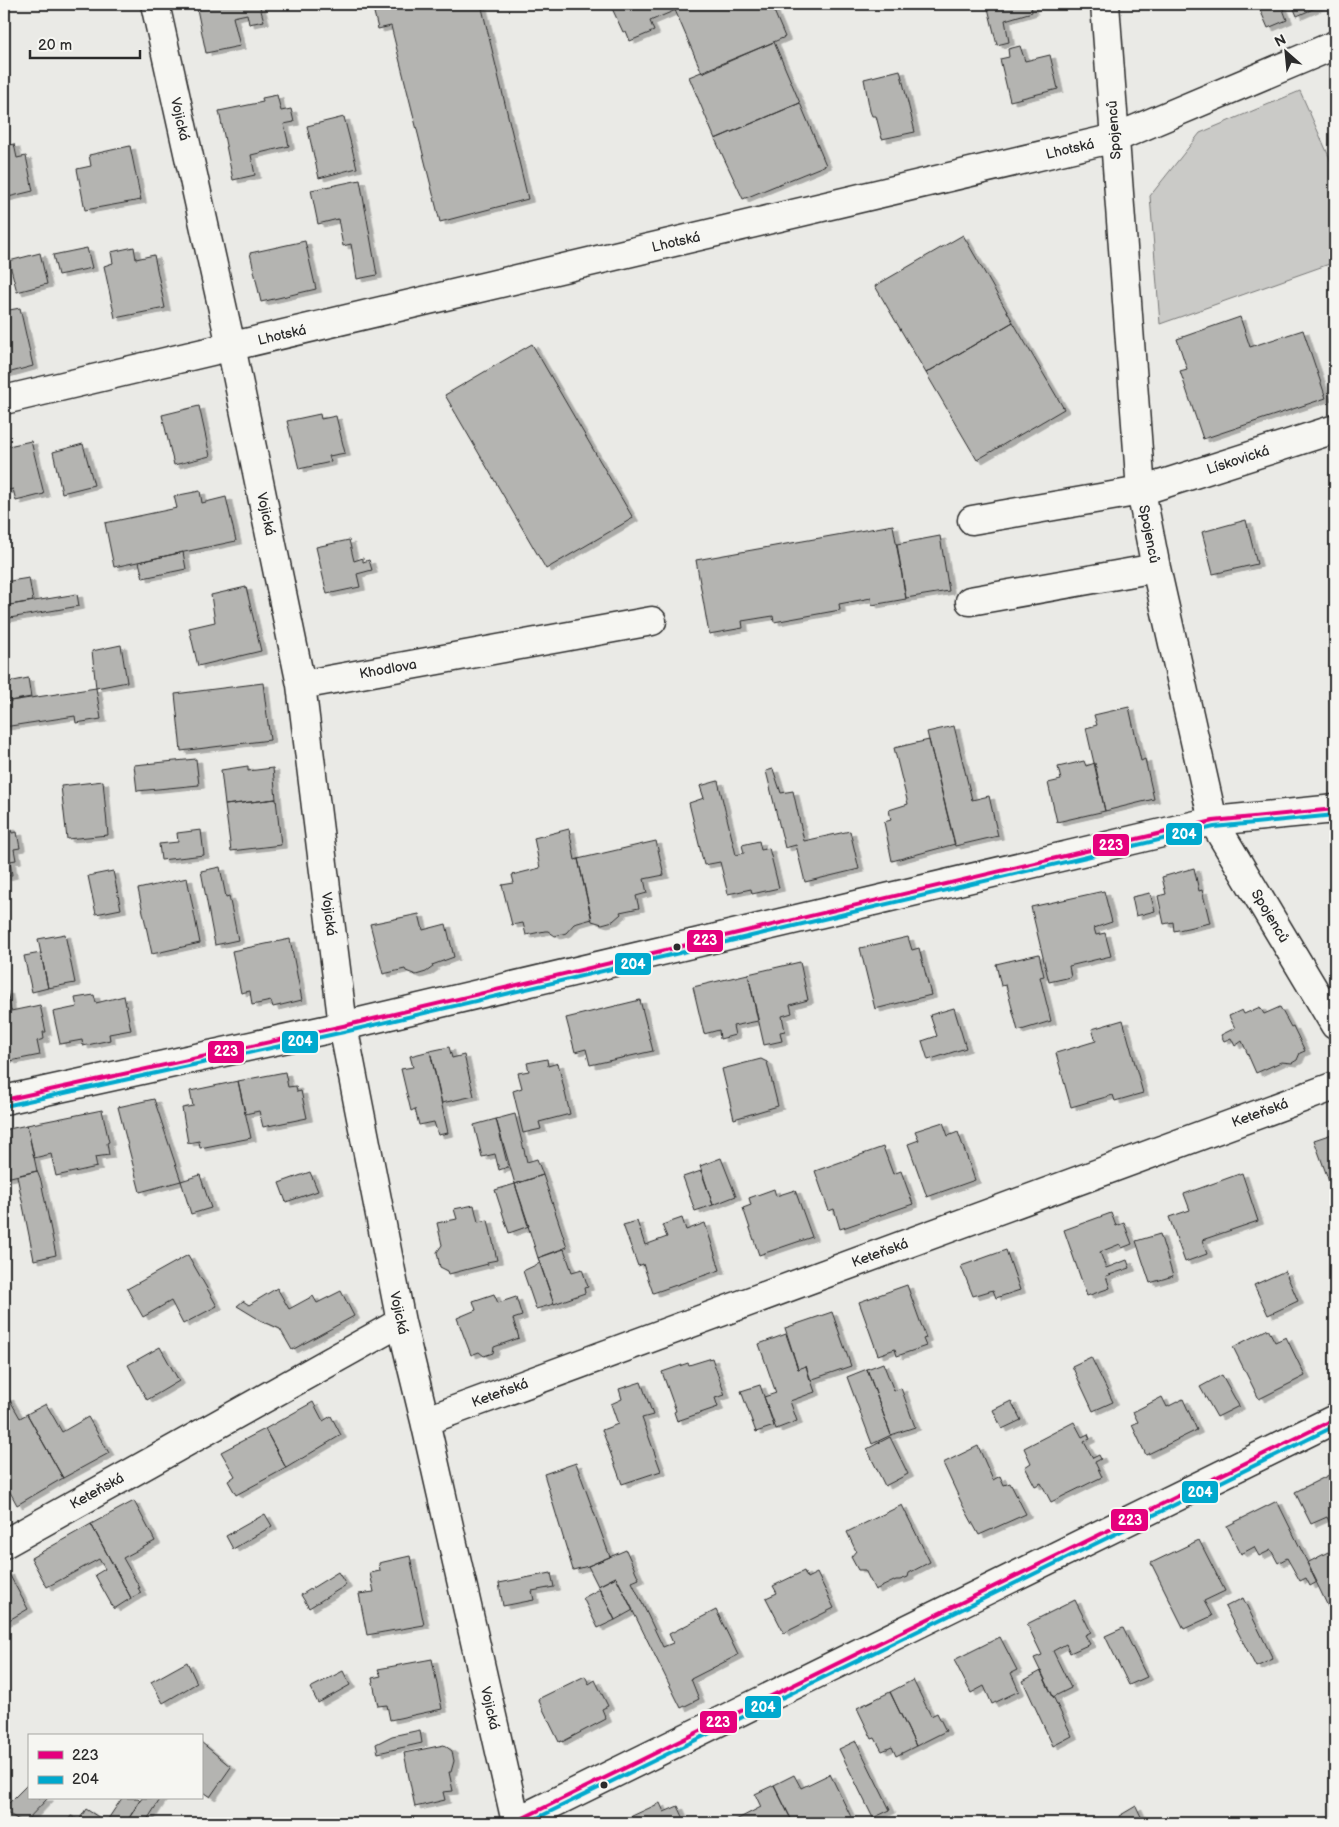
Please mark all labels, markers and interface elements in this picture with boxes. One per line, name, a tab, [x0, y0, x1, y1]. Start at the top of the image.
scale bar	[30, 28, 140, 60]
north arrow	[1262, 28, 1312, 78]
text: N	[1272, 31, 1289, 51]
text: 20 m	[38, 36, 72, 55]
street label: Vojická	[167, 96, 193, 142]
street label: Spojenců	[1103, 100, 1125, 160]
street label: Lhotská	[1044, 135, 1096, 163]
street label: Lhotská	[650, 228, 702, 256]
street label: Lhotská	[256, 321, 308, 349]
street label: Lískovická	[1205, 442, 1272, 478]
street label: Vojická	[253, 491, 279, 537]
street label: Spojenců	[1135, 503, 1163, 565]
street label: Khodlova	[358, 656, 418, 682]
line badge: 204	[1165, 822, 1203, 846]
text: 204	[1171, 826, 1197, 843]
line badge: 223	[1092, 833, 1130, 857]
text: 223	[1099, 837, 1123, 854]
street label: Spojenců	[1248, 886, 1292, 946]
street label: Vojická	[318, 891, 340, 937]
line badge: 223	[686, 929, 724, 953]
text: 223	[693, 932, 717, 949]
unlabelled marker	[672, 942, 682, 952]
line badge: 204	[614, 952, 652, 976]
text: 204	[620, 956, 646, 973]
line badge: 204	[281, 1030, 319, 1054]
text: 204	[287, 1033, 313, 1050]
line badge: 223	[207, 1040, 245, 1064]
text: 223	[214, 1043, 238, 1060]
street label: Keteňská	[1229, 1095, 1291, 1131]
street label: Keteňská	[849, 1235, 911, 1271]
street label: Vojická	[386, 1290, 412, 1336]
street label: Keteňská	[469, 1375, 531, 1411]
street label: Keteňská	[67, 1469, 127, 1513]
line badge: 204	[1181, 1480, 1219, 1504]
text: 204	[1187, 1484, 1213, 1501]
line badge: 223	[1110, 1508, 1149, 1532]
text: 223	[1118, 1512, 1142, 1529]
street label: Vojická	[477, 1685, 503, 1731]
line badge: 204	[744, 1695, 782, 1719]
text: 204	[750, 1699, 776, 1716]
line badge: 223	[699, 1710, 738, 1734]
text: 223	[706, 1714, 730, 1731]
legend	[28, 1734, 202, 1800]
text: 223	[72, 1746, 99, 1765]
text: 204	[72, 1770, 99, 1789]
unlabelled marker	[599, 1780, 609, 1790]

